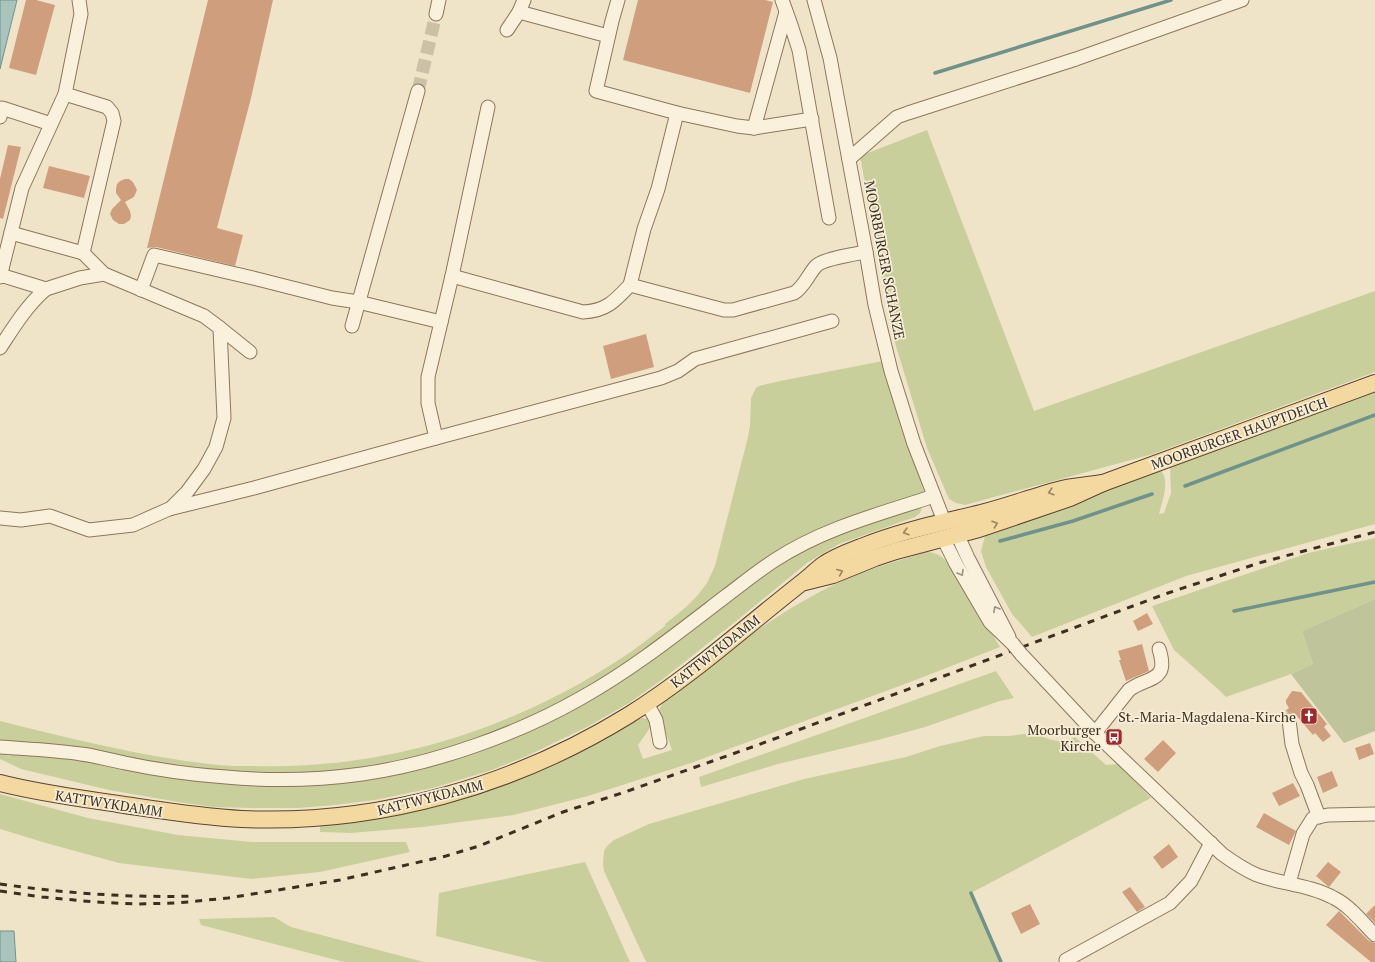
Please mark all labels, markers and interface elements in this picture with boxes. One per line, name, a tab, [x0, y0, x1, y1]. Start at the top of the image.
street label: MOORBURGER SCHANZE	[860, 179, 910, 341]
street label: MOORBURGER HAUPTDEICH	[1148, 392, 1330, 474]
one-way arrow	[1048, 487, 1055, 496]
one-way arrow	[991, 520, 998, 528]
one-way arrow	[903, 527, 910, 536]
one-way arrow	[835, 569, 843, 577]
one-way arrow	[956, 569, 963, 576]
one-way arrow	[993, 606, 1000, 613]
street label: KATTWYKDAMM	[666, 610, 764, 692]
church icon: St.-Maria-Magdalena-Kirche	[1299, 706, 1319, 726]
place label: St.-Maria-Magdalena-Kirche	[1118, 707, 1296, 726]
place label: Moorburger Kirche	[1027, 720, 1102, 755]
bus stop icon: Moorburger Kirche	[1104, 727, 1124, 747]
street label: KATTWYKDAMM	[375, 775, 485, 819]
street label: KATTWYKDAMM	[54, 785, 164, 821]

